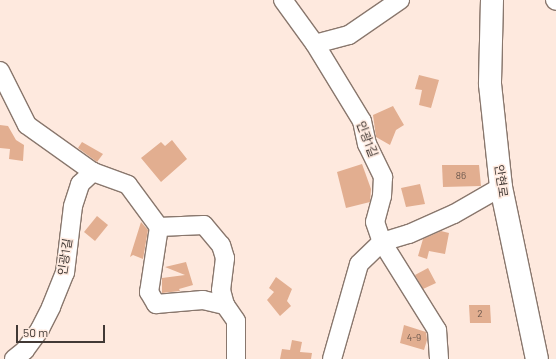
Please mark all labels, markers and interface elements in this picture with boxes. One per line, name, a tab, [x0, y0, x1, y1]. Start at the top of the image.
street label: 인광1길	[354, 119, 380, 159]
street label: 안현로	[492, 164, 510, 198]
house number: 86	[456, 170, 466, 182]
street label: 인광1길	[55, 237, 75, 277]
house number: 2	[477, 308, 483, 320]
scale bar	[18, 317, 107, 343]
text: 50 m	[23, 325, 48, 339]
house number: 4-9	[407, 332, 421, 344]

